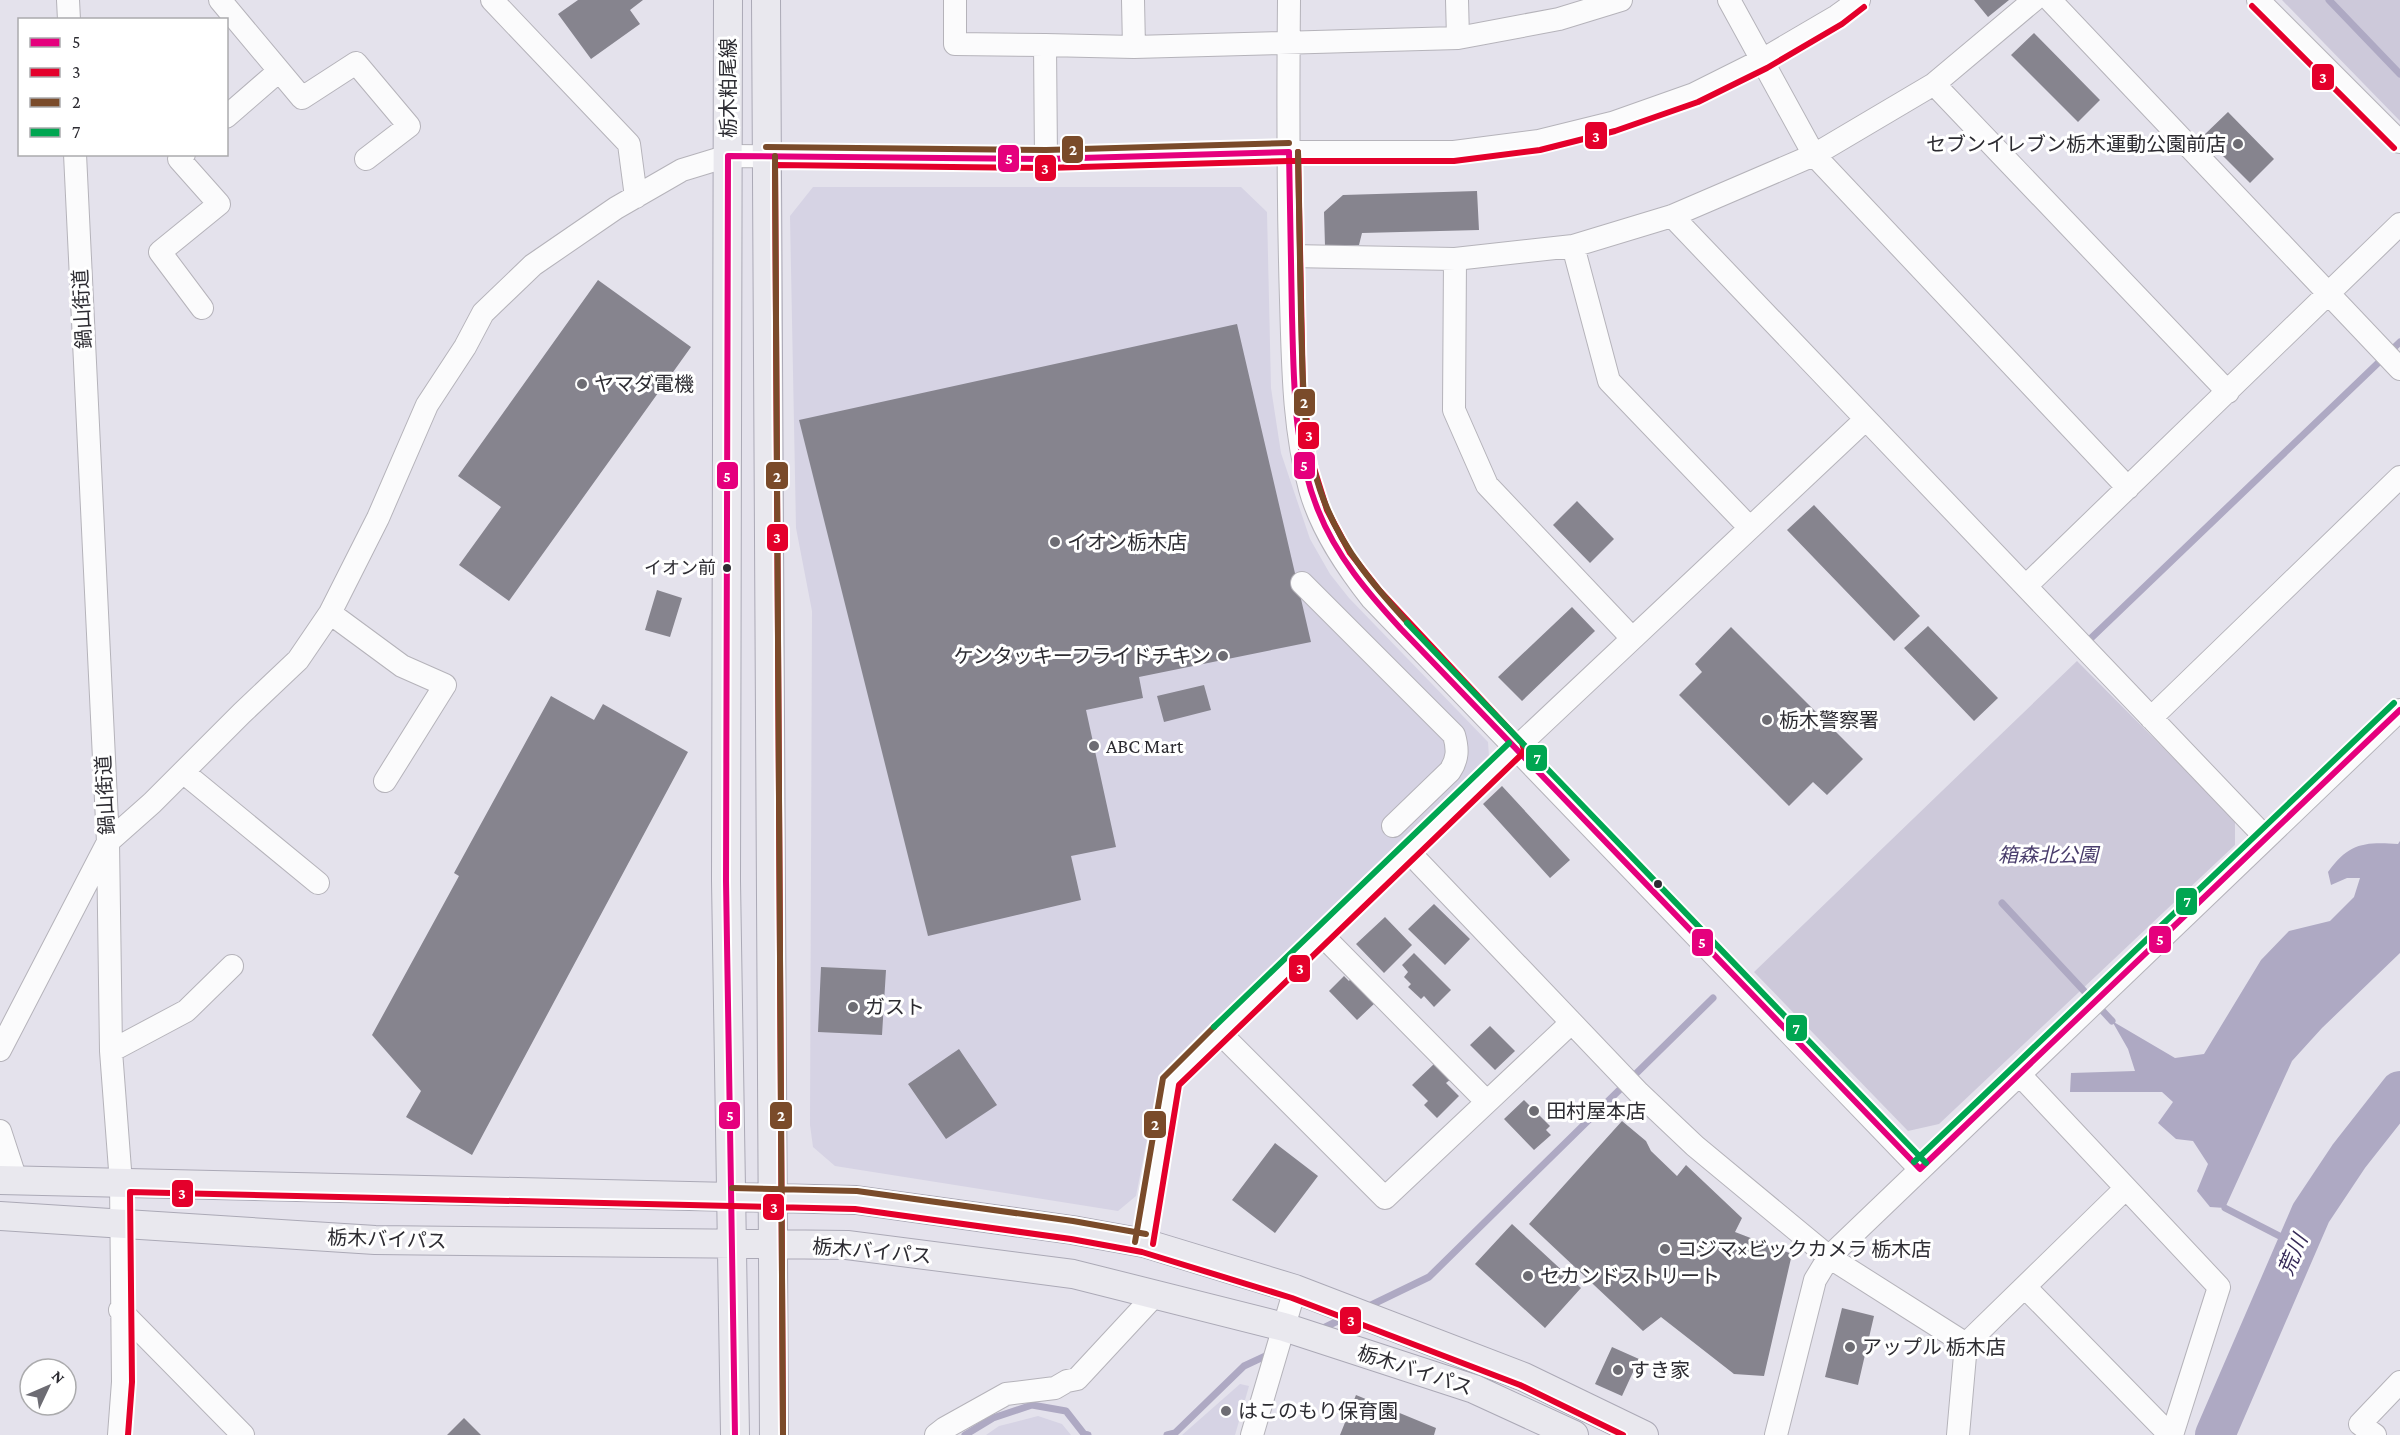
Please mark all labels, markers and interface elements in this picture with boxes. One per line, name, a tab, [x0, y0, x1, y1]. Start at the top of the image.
legend	[18, 18, 228, 156]
text: 5	[72, 32, 81, 52]
street label: 栃木粕尾線	[717, 38, 739, 138]
text: 3	[72, 62, 81, 82]
line badge: 3	[2311, 63, 2335, 91]
text: 3	[2319, 69, 2327, 86]
text: 2	[72, 92, 81, 112]
line badge: 3	[1584, 121, 1608, 150]
text: 7	[72, 122, 80, 142]
text: 3	[1592, 128, 1600, 145]
place label: セブンイレブン栃木運動公園前店	[1926, 133, 2226, 155]
line badge: 2	[1061, 135, 1084, 164]
marker: セブンイレブン栃木運動公園前店	[2231, 137, 2245, 151]
text: 2	[1069, 141, 1077, 158]
line badge: 5	[997, 144, 1020, 173]
text: 5	[1005, 150, 1013, 167]
line badge: 3	[1034, 154, 1057, 182]
text: 3	[1041, 160, 1049, 177]
street label: 鍋山街道	[69, 268, 95, 350]
place label: ヤマダ電機	[594, 373, 694, 395]
marker: ヤマダ電機	[575, 377, 589, 391]
line badge: 2	[1293, 388, 1316, 417]
text: 2	[1300, 394, 1308, 411]
line badge: 3	[1297, 421, 1320, 450]
text: 3	[1305, 427, 1313, 444]
line badge: 5	[1293, 451, 1316, 480]
text: 5	[1300, 457, 1308, 474]
line badge: 5	[716, 461, 739, 490]
line badge: 2	[765, 461, 789, 490]
text: 5	[723, 468, 731, 485]
text: 2	[773, 468, 781, 485]
line badge: 3	[766, 523, 789, 552]
text: 3	[773, 529, 781, 546]
place label: イオン栃木店	[1067, 531, 1187, 553]
marker: イオン栃木店	[1048, 535, 1062, 549]
place label: イオン前	[644, 558, 716, 578]
marker: イオン前	[721, 562, 733, 574]
place label: ケンタッキーフライドチキン	[953, 645, 1211, 667]
marker: ケンタッキーフライドチキン	[1216, 649, 1230, 663]
place label: 栃木警察署	[1779, 709, 1879, 731]
marker: 栃木警察署	[1760, 713, 1774, 727]
place label: ABC Mart	[1106, 735, 1184, 757]
marker: ABC Mart	[1087, 739, 1101, 753]
line badge: 7	[1525, 744, 1548, 772]
text: 7	[1533, 750, 1541, 767]
street label: 鍋山街道	[92, 754, 118, 836]
park label: 箱森北公園	[1998, 844, 2101, 866]
unlabelled marker	[1652, 878, 1664, 890]
line badge: 7	[2175, 887, 2198, 916]
text: 7	[2183, 893, 2191, 910]
line badge: 5	[2148, 925, 2172, 954]
line badge: 5	[1691, 928, 1714, 957]
text: 5	[2156, 931, 2164, 948]
text: 5	[1698, 934, 1706, 951]
line badge: 3	[1288, 954, 1311, 983]
text: 3	[1296, 960, 1304, 977]
place label: ガスト	[865, 996, 925, 1018]
marker: ガスト	[846, 1000, 860, 1014]
line badge: 7	[1785, 1014, 1808, 1042]
text: 7	[1792, 1020, 1800, 1037]
place label: 田村屋本店	[1546, 1100, 1646, 1122]
line badge: 5	[718, 1101, 741, 1130]
line badge: 2	[769, 1101, 793, 1130]
marker: 田村屋本店	[1527, 1104, 1541, 1118]
text: 5	[726, 1107, 734, 1124]
text: 2	[777, 1107, 785, 1124]
line badge: 2	[1143, 1110, 1167, 1139]
text: 2	[1151, 1116, 1159, 1133]
line badge: 3	[171, 1179, 194, 1208]
text: 3	[178, 1185, 186, 1202]
line badge: 3	[762, 1193, 785, 1221]
text: 3	[770, 1199, 778, 1216]
street label: 栃木バイパス	[327, 1226, 447, 1252]
water label: 荒川	[2274, 1229, 2313, 1279]
street label: 栃木バイパス	[811, 1235, 933, 1267]
place label: コジマ×ビックカメラ 栃木店	[1677, 1238, 1931, 1260]
marker: コジマ×ビックカメラ 栃木店	[1658, 1242, 1672, 1256]
place label: セカンドストリート	[1540, 1265, 1720, 1287]
marker: セカンドストリート	[1521, 1269, 1535, 1283]
line badge: 3	[1339, 1306, 1362, 1335]
text: 3	[1347, 1312, 1355, 1329]
place label: アップル 栃木店	[1862, 1336, 2006, 1358]
marker: アップル 栃木店	[1843, 1340, 1857, 1354]
street label: 栃木バイパス	[1355, 1341, 1475, 1399]
north arrow	[18, 1357, 78, 1417]
place label: すき家	[1630, 1359, 1690, 1381]
marker: すき家	[1611, 1363, 1625, 1377]
text: N	[49, 1367, 68, 1387]
place label: はこのもり保育園	[1238, 1400, 1398, 1422]
marker: はこのもり保育園	[1219, 1404, 1233, 1418]

